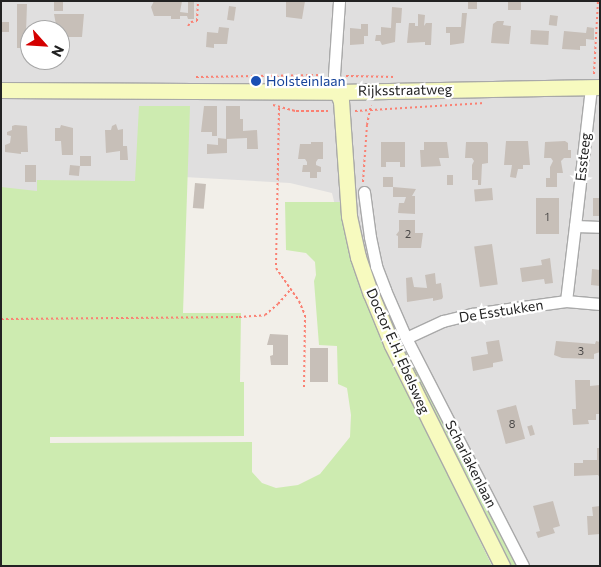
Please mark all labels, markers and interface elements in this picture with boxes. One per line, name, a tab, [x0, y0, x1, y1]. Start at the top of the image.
north arrow	[20, 20, 70, 70]
text: N	[48, 43, 68, 60]
place label: Holsteinlaan	[266, 73, 346, 89]
marker: Holsteinlaan	[250, 75, 262, 87]
street label: Rijksstraatweg	[358, 81, 452, 99]
street label: Essteeg	[572, 132, 594, 182]
house number: 1	[545, 210, 549, 224]
house number: 2	[405, 227, 411, 241]
street label: Doctor E.H. Ebelsweg	[363, 286, 433, 416]
street label: De Esstukken	[458, 296, 544, 326]
house number: 3	[578, 344, 584, 358]
street label: Scharlakenlaan	[442, 417, 500, 511]
house number: 8	[509, 417, 515, 431]

